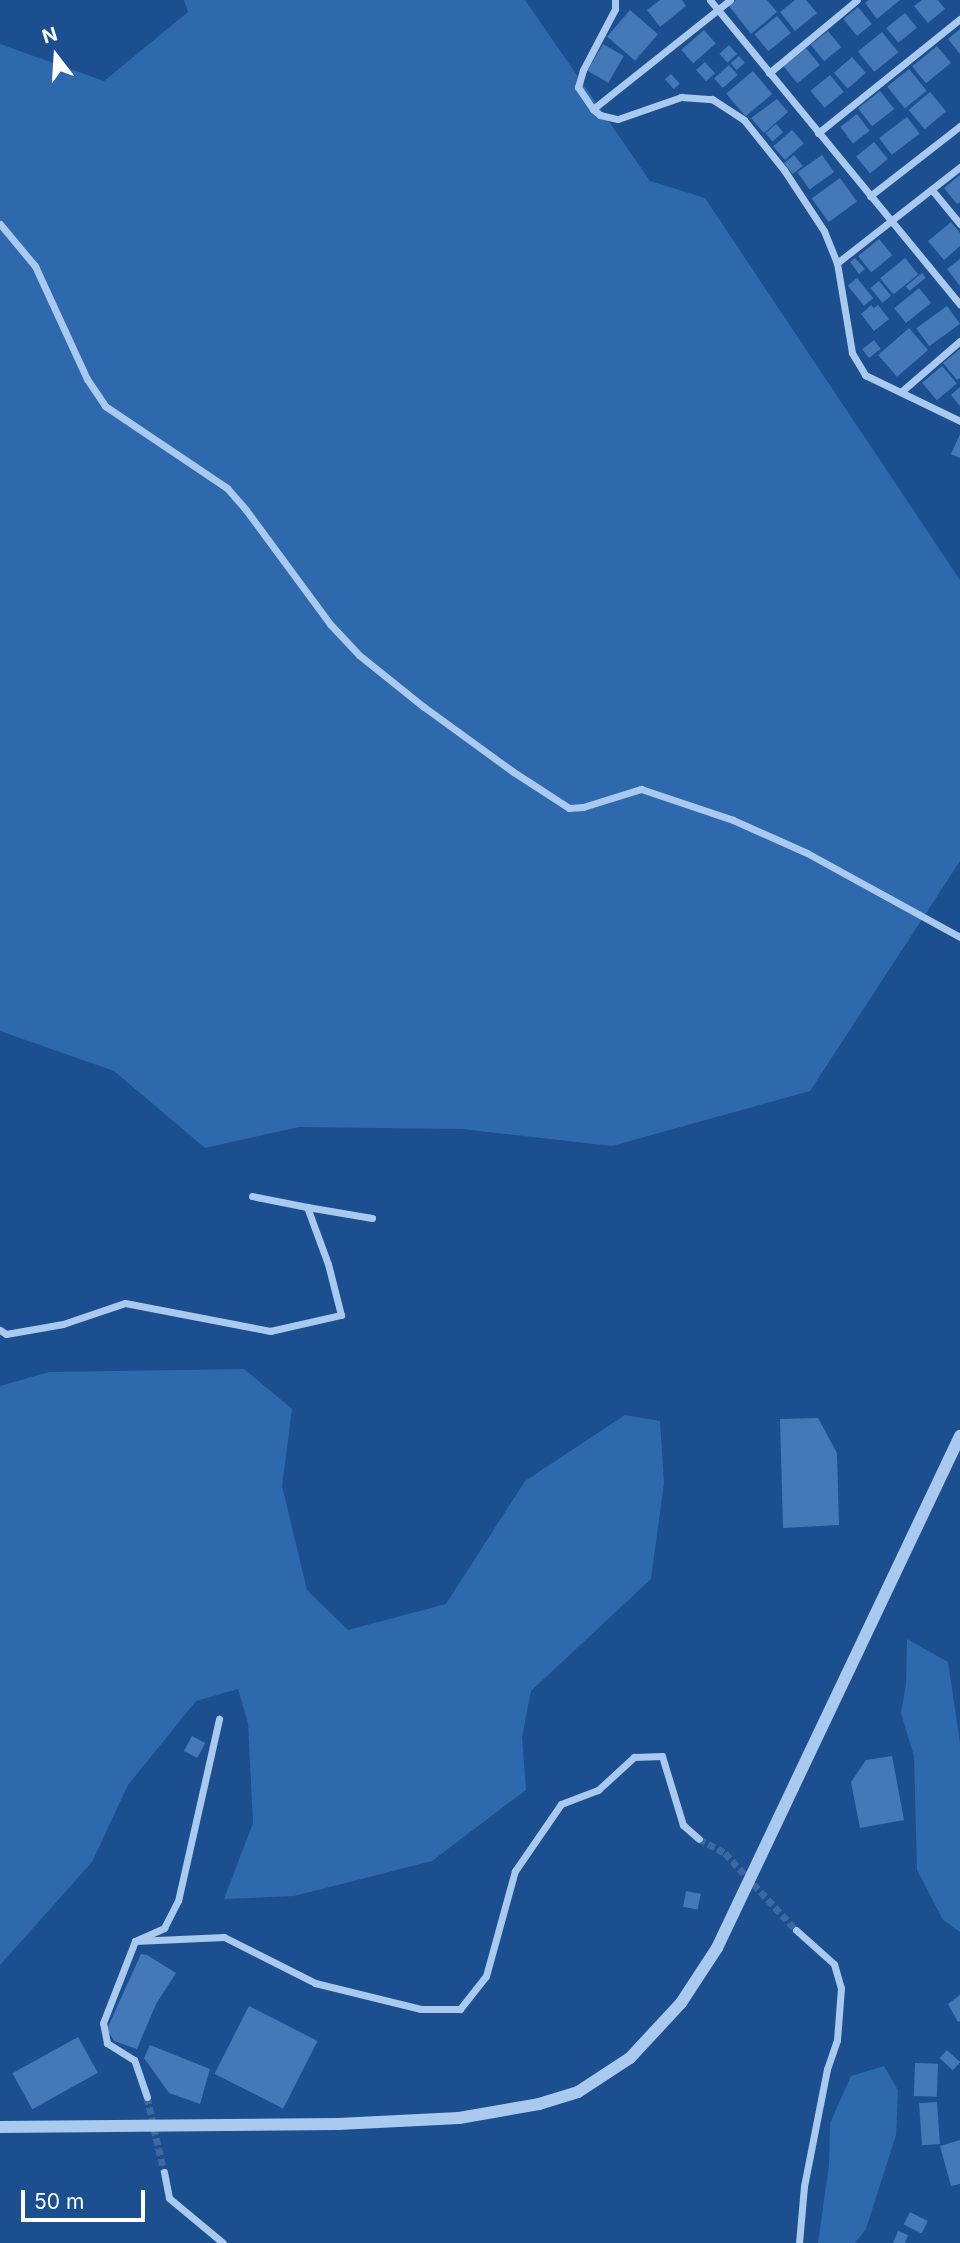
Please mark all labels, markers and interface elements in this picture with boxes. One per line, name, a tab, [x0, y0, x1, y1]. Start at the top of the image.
north arrow	[21, 21, 91, 91]
text: N	[39, 22, 60, 49]
scale bar	[24, 2176, 149, 2220]
text: 50 m	[34, 2189, 84, 2214]

